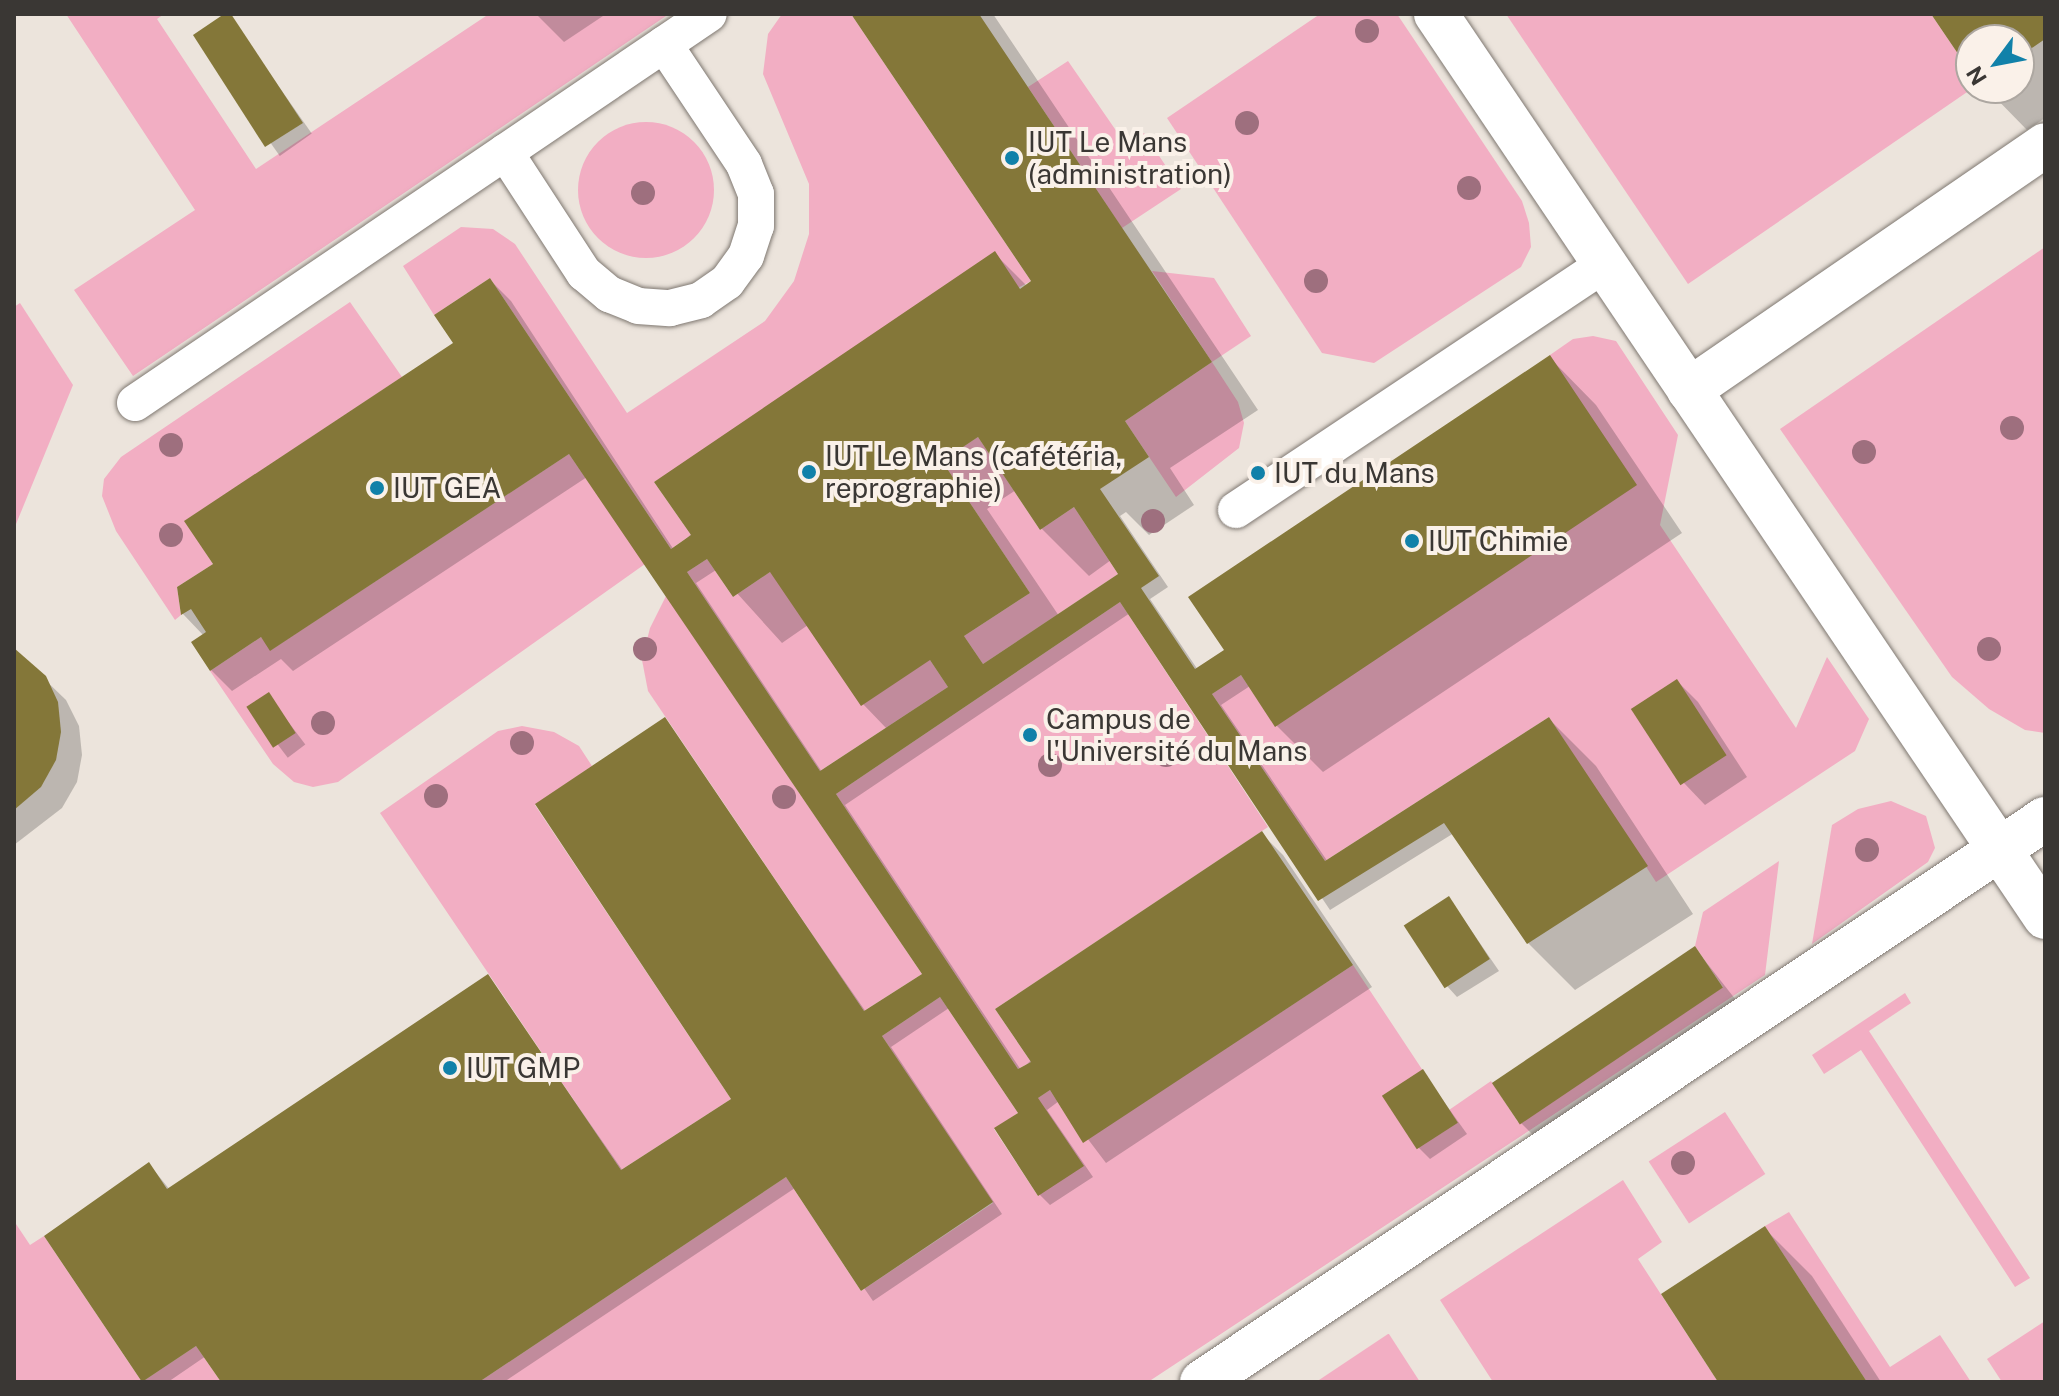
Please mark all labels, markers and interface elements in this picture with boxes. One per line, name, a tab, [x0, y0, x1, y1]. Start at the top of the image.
north arrow	[1955, 24, 2035, 104]
text: N	[1961, 61, 1992, 90]
place label: IUT Le Mans (administration)	[1028, 125, 1232, 191]
marker: IUT Le Mans (administration)	[1003, 149, 1021, 167]
place label: IUT Le Mans (cafétéria, reprographie)	[825, 439, 1122, 505]
place label: IUT du Mans	[1274, 456, 1435, 490]
marker: IUT Le Mans (cafétéria, reprographie)	[800, 463, 818, 481]
marker: IUT du Mans	[1249, 464, 1267, 482]
place label: IUT GEA	[393, 471, 501, 505]
marker: IUT GEA	[368, 479, 386, 497]
place label: IUT Chimie	[1428, 524, 1568, 558]
marker: IUT Chimie	[1403, 532, 1421, 550]
place label: Campus de l'Université du Mans	[1046, 702, 1308, 768]
marker: Campus de l'Université du Mans	[1021, 726, 1039, 744]
place label: IUT GMP	[466, 1051, 580, 1085]
marker: IUT GMP	[441, 1059, 459, 1077]

